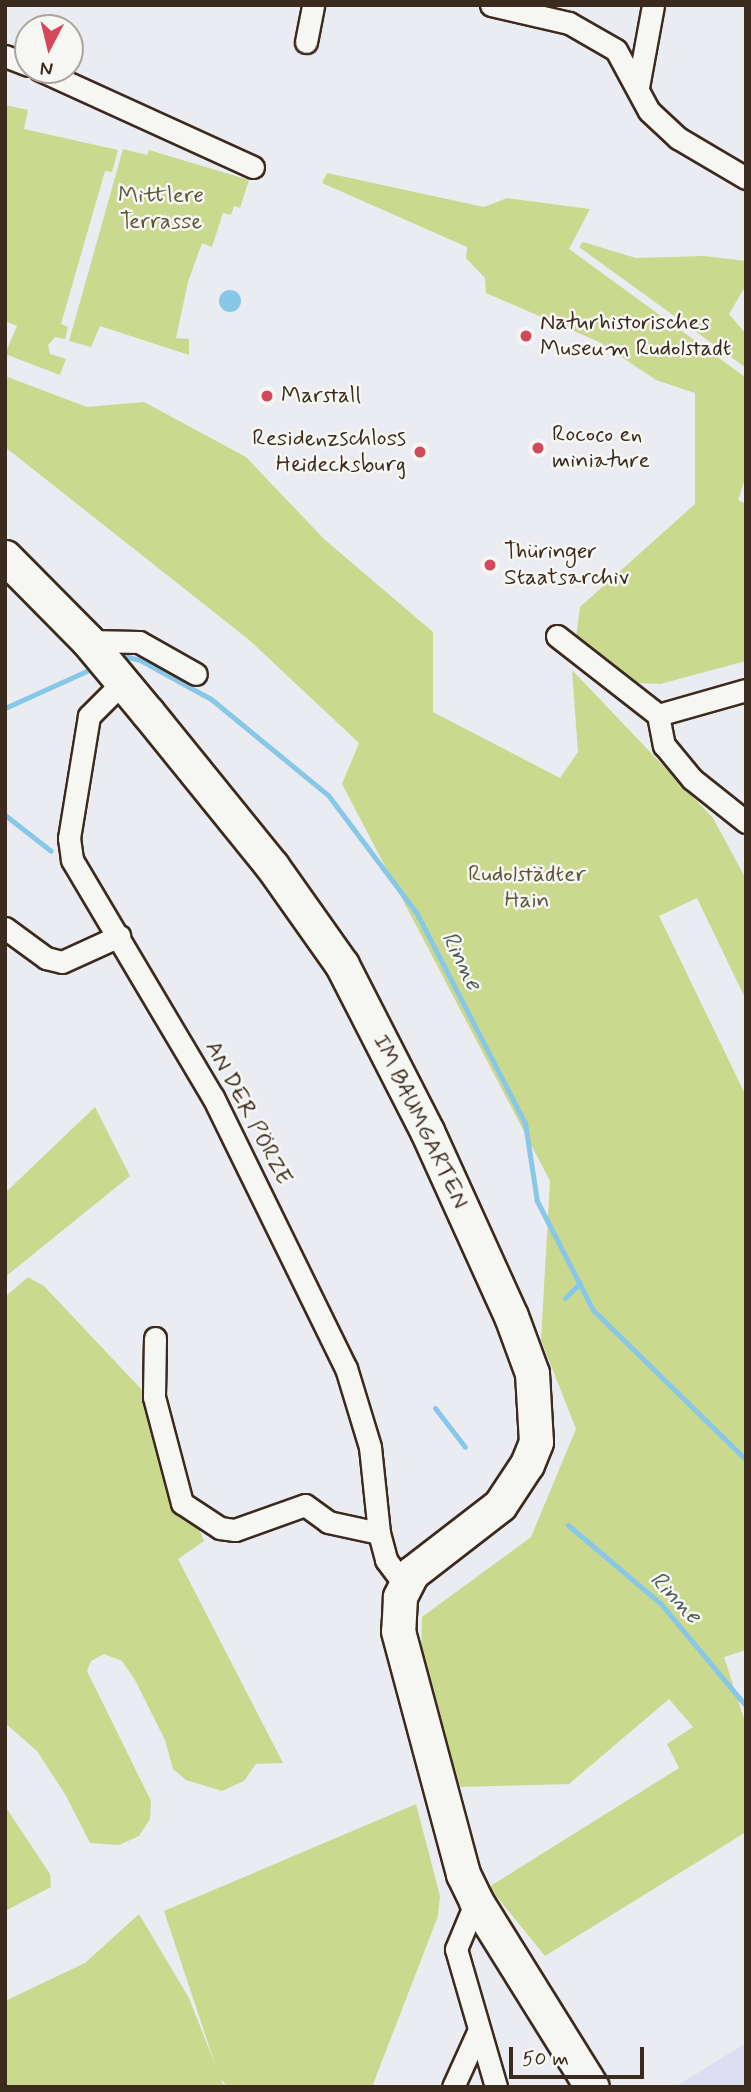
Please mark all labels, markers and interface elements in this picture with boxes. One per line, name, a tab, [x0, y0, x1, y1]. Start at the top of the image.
north arrow	[14, 14, 84, 84]
text: N	[39, 55, 54, 82]
park label: Mittlere Terrasse	[118, 182, 204, 236]
place label: Naturhistorisches Museum Rudolstadt	[540, 309, 731, 363]
marker: Naturhistorisches Museum Rudolstadt	[518, 328, 534, 344]
place label: Marstall	[281, 382, 361, 410]
marker: Marstall	[259, 388, 275, 404]
place label: Rococo en miniature	[552, 421, 650, 475]
place label: Residenzschloss Heidecksburg	[252, 425, 406, 479]
marker: Rococo en miniature	[530, 440, 546, 456]
marker: Residenzschloss Heidecksburg	[412, 444, 428, 460]
place label: Thüringer Staatsarchiv	[504, 538, 629, 592]
marker: Thüringer Staatsarchiv	[482, 557, 498, 573]
park label: Rudolstädter Hain	[468, 861, 586, 915]
water label: Rinne	[434, 927, 488, 995]
street label: IM BAUMGARTEN	[365, 1030, 475, 1214]
street label: AN DER PÖRZE	[200, 1039, 296, 1187]
water label: Rinne	[643, 1566, 707, 1630]
scale bar	[513, 2032, 648, 2076]
text: 50 m	[522, 2045, 569, 2073]

